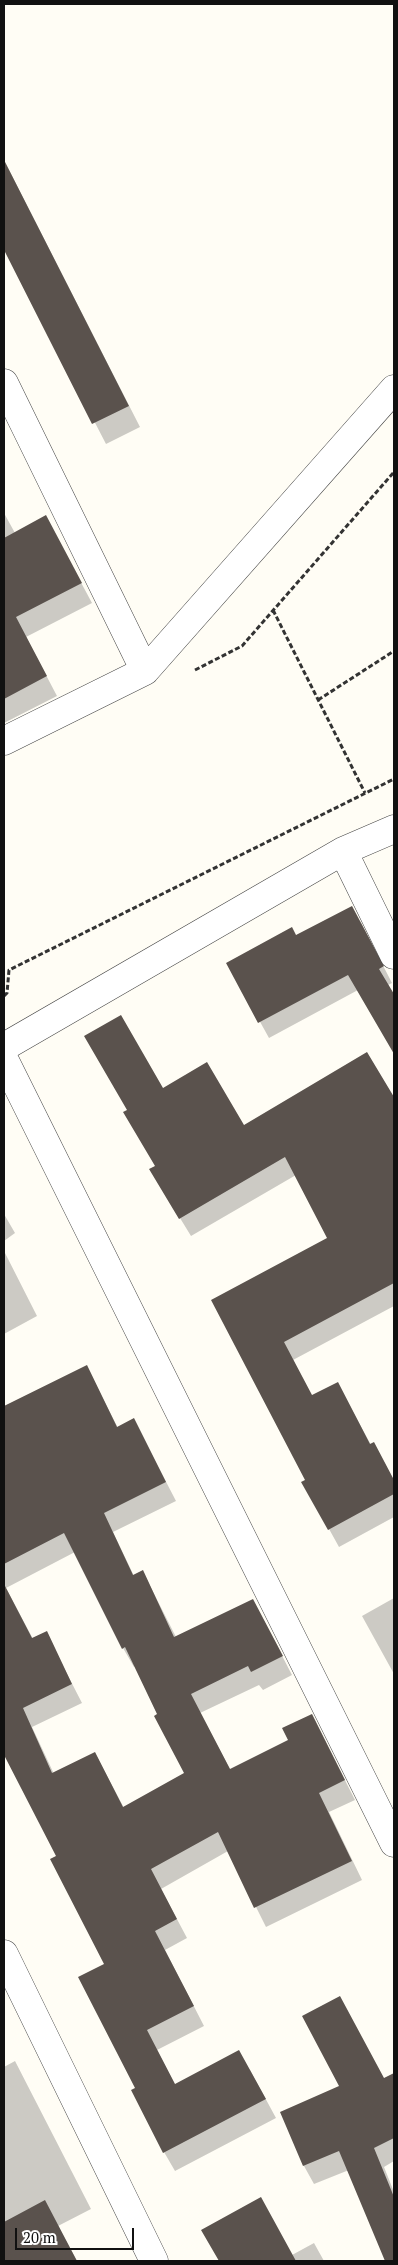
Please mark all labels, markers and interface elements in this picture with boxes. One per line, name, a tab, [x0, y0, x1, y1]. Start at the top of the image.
scale bar	[18, 2218, 136, 2250]
text: 20 m	[23, 2227, 56, 2247]

